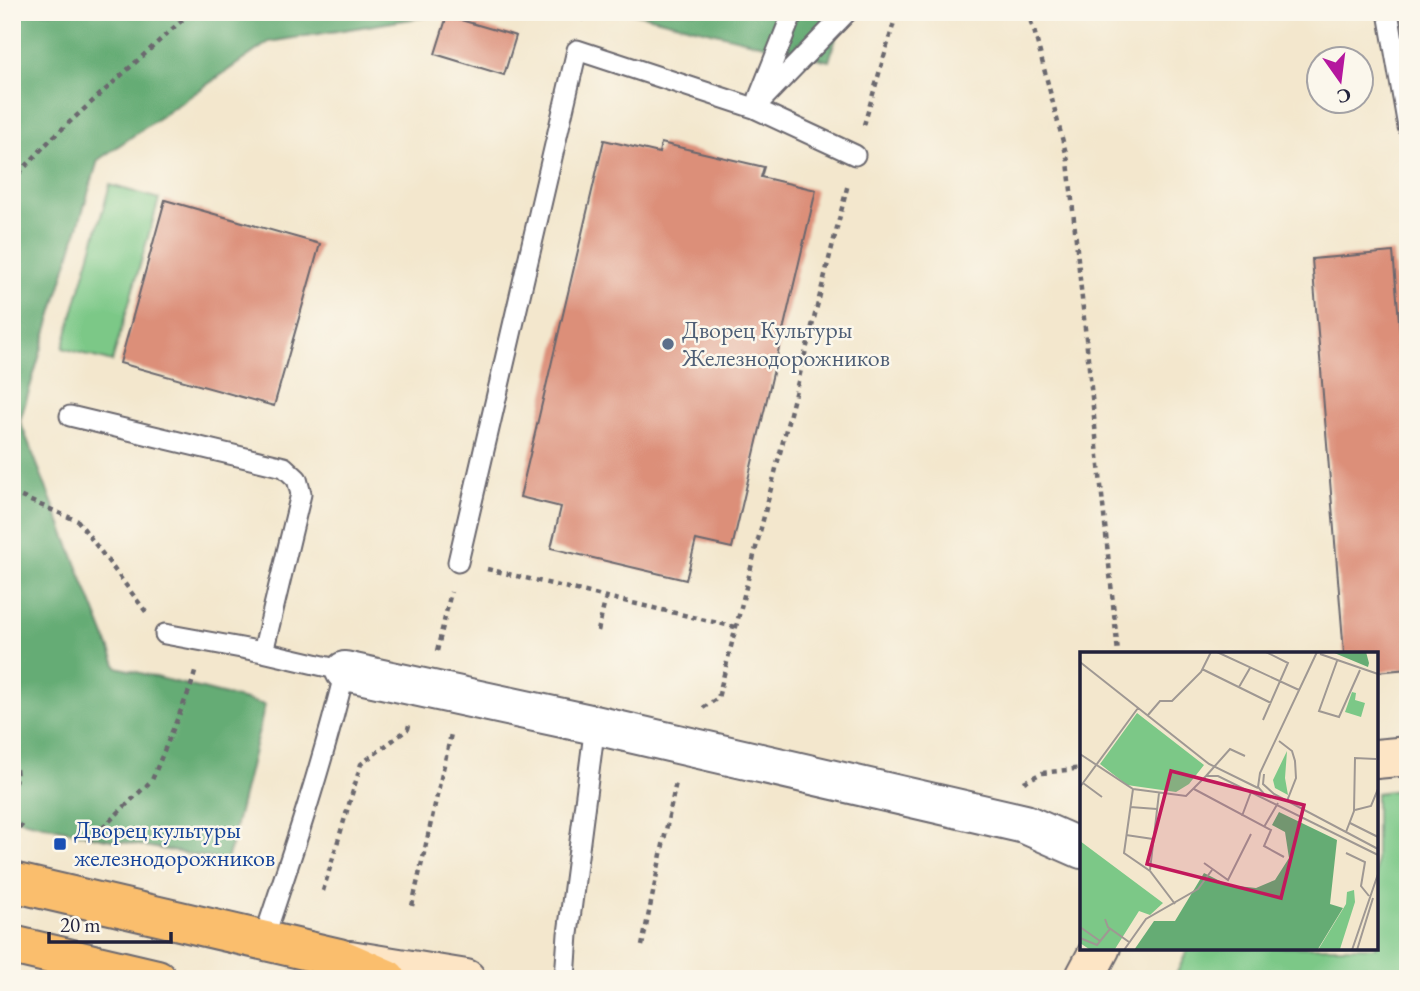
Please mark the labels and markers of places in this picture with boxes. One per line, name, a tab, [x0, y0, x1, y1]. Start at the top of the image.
place label: Дворец Культуры Железнодорожников	[681, 314, 890, 373]
marker: Дворец Культуры Железнодорожников	[660, 336, 676, 352]
place label: Дворец культуры железнодорожников	[74, 814, 275, 873]
marker: Дворец культуры железнодорожников	[52, 836, 68, 852]

